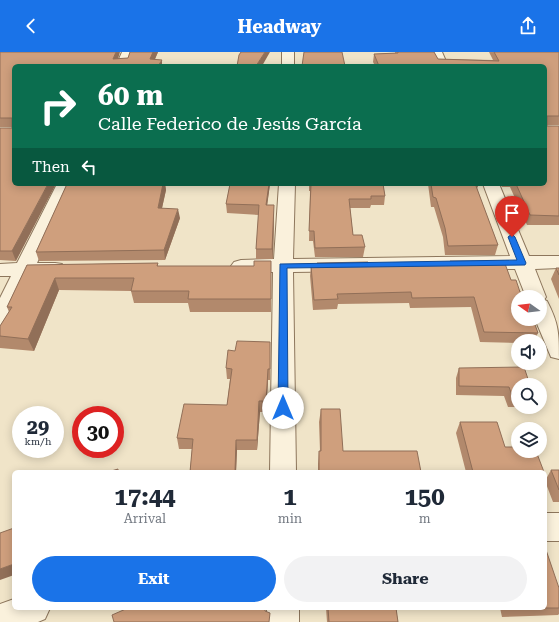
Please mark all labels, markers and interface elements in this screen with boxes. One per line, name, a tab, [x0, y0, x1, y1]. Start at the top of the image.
icon: back	[20, 15, 42, 37]
icon: share	[517, 15, 539, 37]
text: Headway	[238, 16, 321, 37]
text: 60 m	[98, 79, 163, 112]
icon: right	[32, 80, 84, 132]
text: Calle Federico de Jesús García	[98, 113, 362, 134]
icon: left	[78, 156, 100, 178]
text: Then	[32, 158, 70, 176]
pin	[495, 196, 529, 237]
icon: arrive	[501, 202, 523, 224]
north arrow	[511, 290, 547, 326]
map controls	[511, 290, 547, 458]
button: sound	[511, 334, 547, 370]
button: search	[511, 378, 547, 414]
position arrow	[262, 387, 304, 429]
speed limit sign: 30	[72, 406, 124, 458]
text: 29	[27, 415, 49, 439]
button: layers	[511, 422, 547, 458]
text: km/h	[25, 436, 51, 447]
text: 17:44	[114, 483, 176, 511]
text: 1	[283, 483, 297, 511]
text: 150	[404, 483, 445, 511]
text: Arrival	[124, 511, 166, 526]
text: min	[278, 511, 302, 526]
text: m	[419, 511, 431, 526]
button: Exit	[32, 556, 276, 602]
button: Share	[284, 556, 527, 602]

